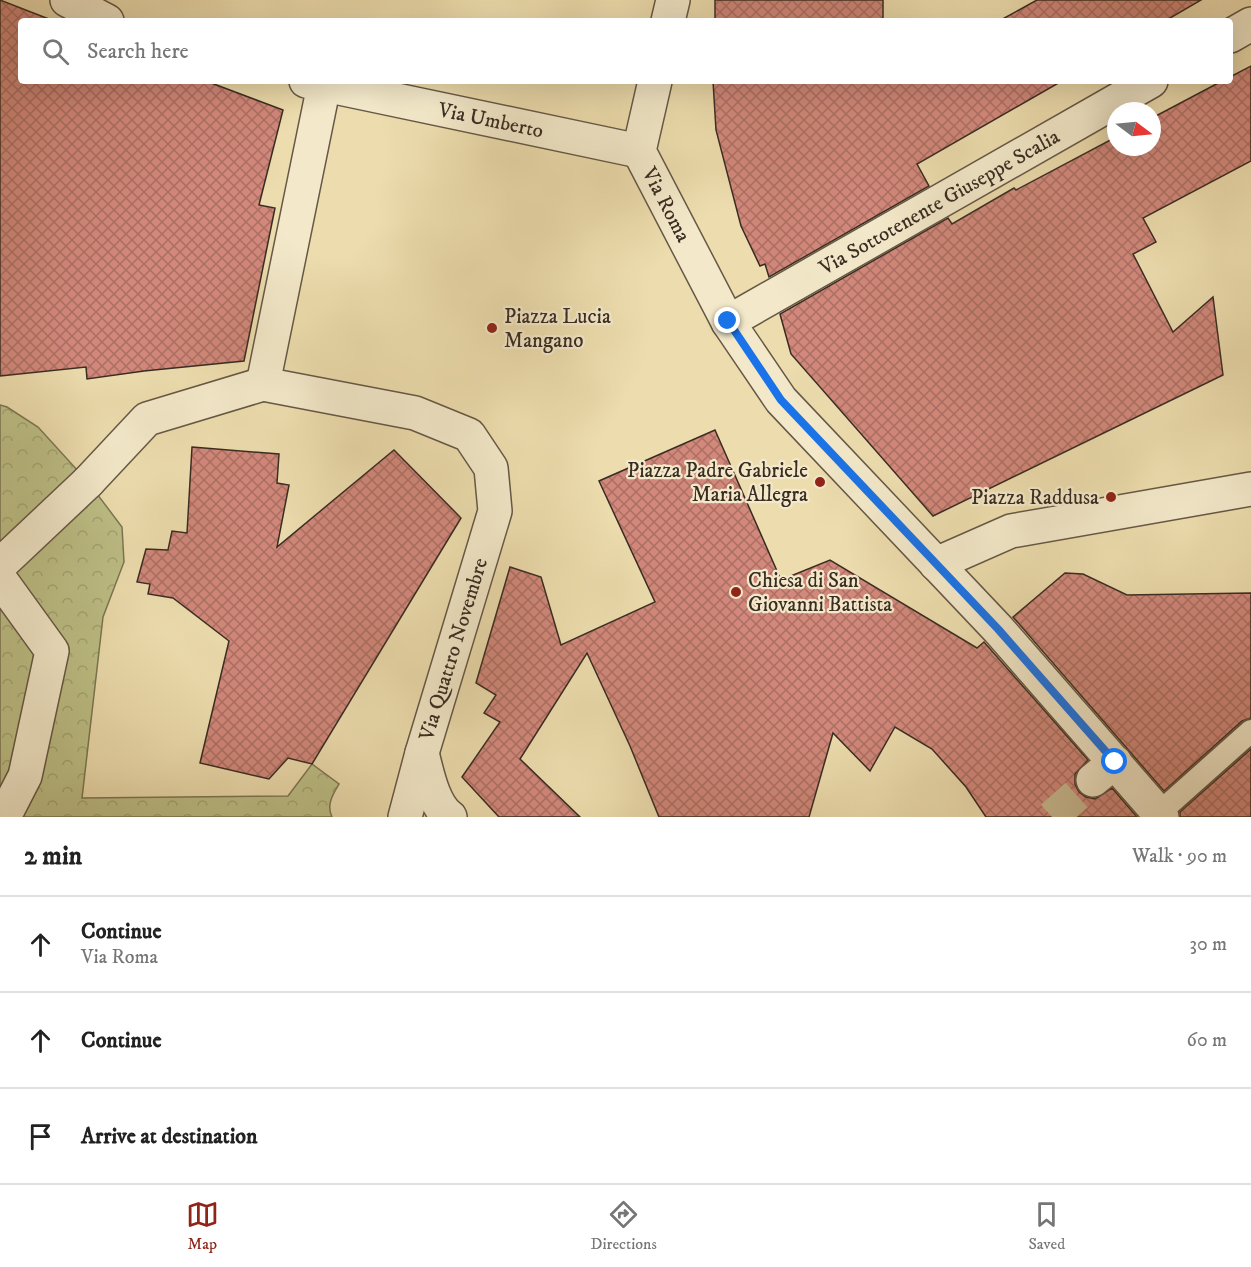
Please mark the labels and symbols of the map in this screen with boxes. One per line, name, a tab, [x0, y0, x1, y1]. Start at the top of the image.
street label: Via Umberto	[435, 97, 546, 145]
north arrow	[1107, 102, 1161, 156]
street label: Via Sottotenente Giuseppe Scalia	[814, 124, 1065, 282]
street label: Via Roma	[635, 162, 696, 247]
place label: Piazza Lucia Mangano	[504, 304, 611, 354]
route end	[714, 307, 740, 333]
marker: Piazza Lucia Mangano	[485, 321, 499, 335]
place label: Piazza Padre Gabriele Maria Allegra	[627, 458, 808, 508]
marker: Piazza Padre Gabriele Maria Allegra	[813, 475, 827, 489]
place label: Piazza Raddusa	[971, 485, 1099, 511]
marker: Piazza Raddusa	[1104, 490, 1118, 504]
street label: Via Quattro Novembre	[414, 555, 494, 745]
place label: Chiesa di San Giovanni Battista	[748, 568, 892, 618]
marker: Chiesa di San Giovanni Battista	[729, 585, 743, 599]
route start	[1101, 748, 1127, 774]

